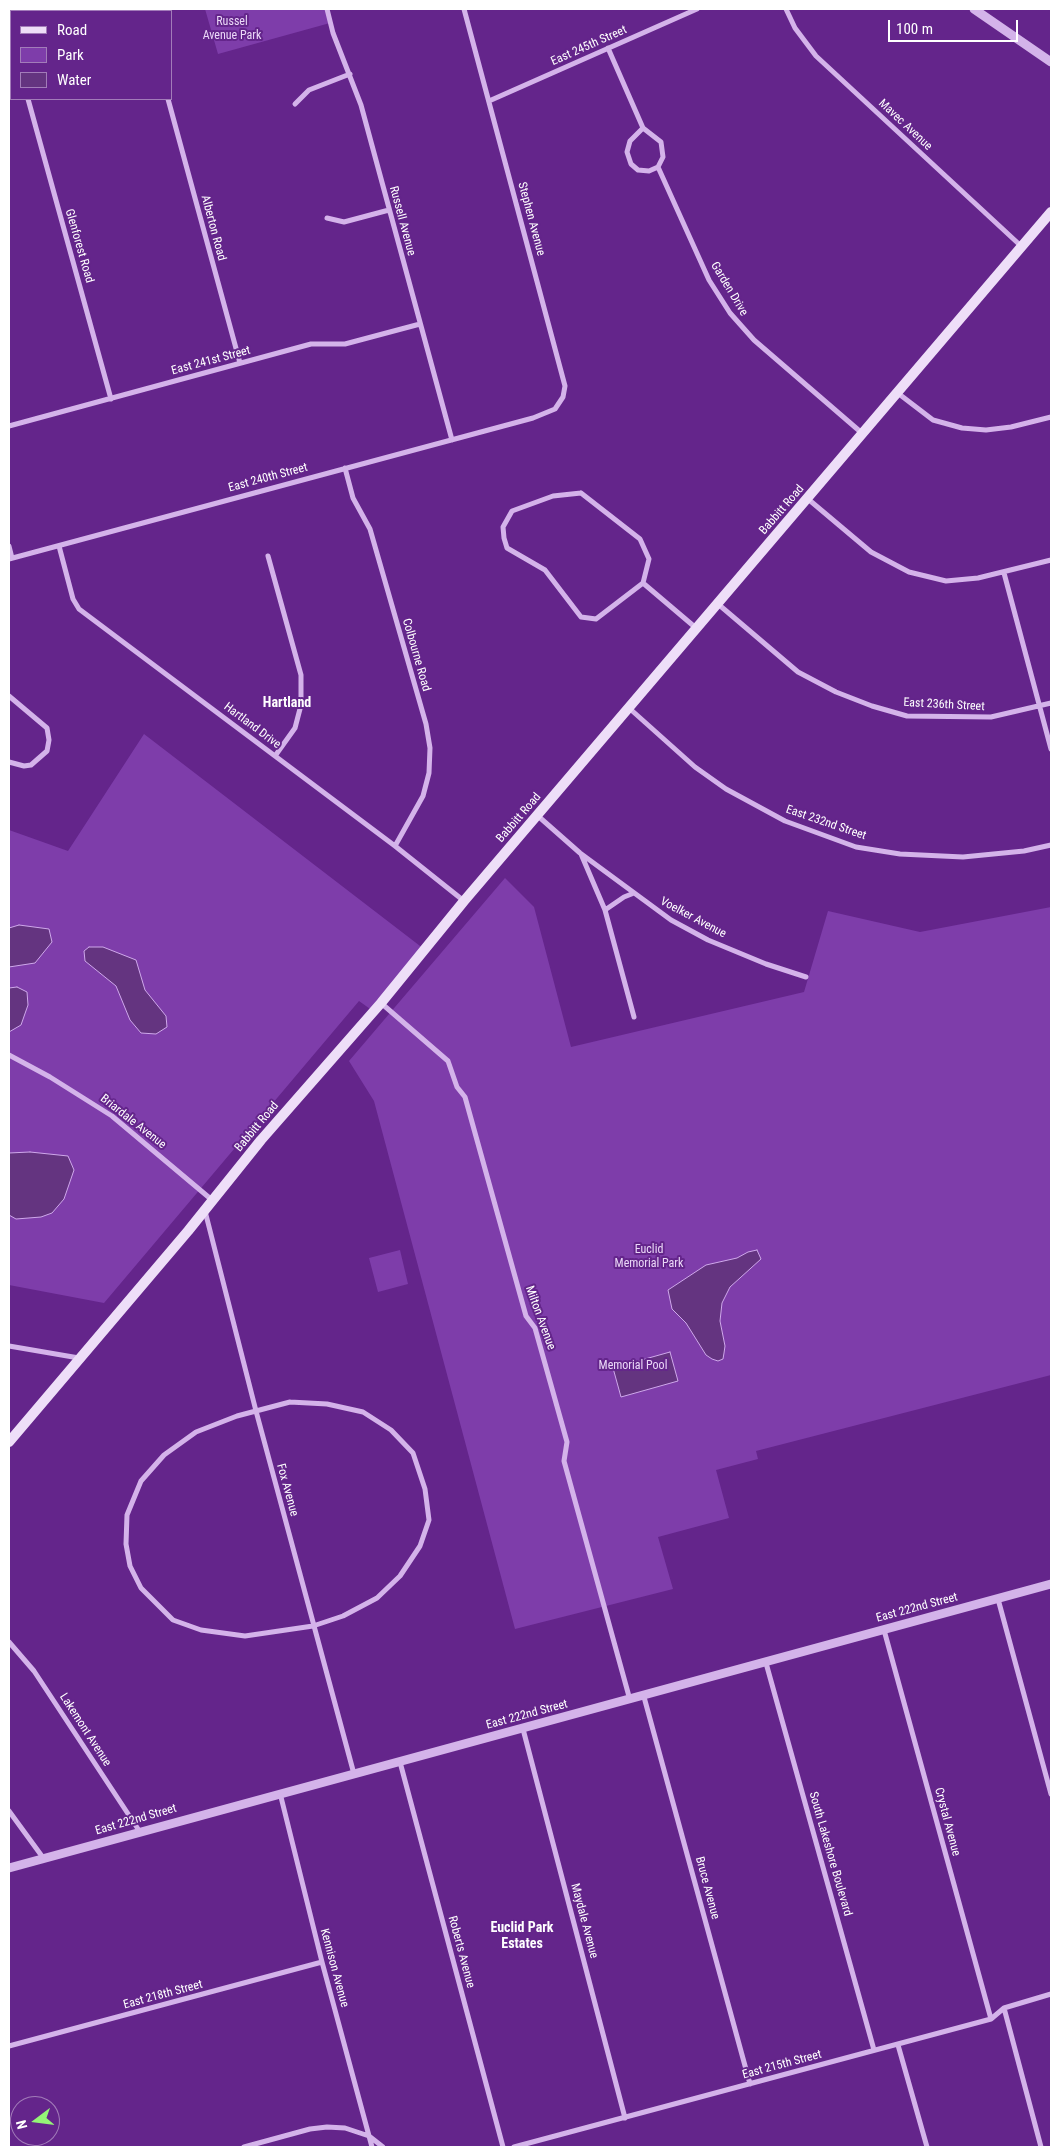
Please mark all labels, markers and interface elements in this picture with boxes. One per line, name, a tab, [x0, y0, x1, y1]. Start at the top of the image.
legend	[10, 10, 172, 100]
scale bar	[890, 10, 1020, 42]
park label: Russel Avenue Park	[203, 15, 261, 43]
text: 100 m	[896, 20, 933, 38]
text: Road	[57, 21, 87, 39]
street label: East 245th Street	[549, 23, 629, 69]
text: Park	[57, 46, 84, 64]
text: Water	[57, 71, 91, 89]
street label: Mavec Avenue	[875, 96, 935, 154]
street label: Stephen Avenue	[514, 181, 548, 257]
street label: Russell Avenue	[386, 185, 418, 257]
street label: Alberton Road	[197, 194, 229, 262]
street label: Glenforest Road	[62, 207, 96, 285]
street label: Garden Drive	[707, 259, 751, 319]
street label: East 241st Street	[170, 344, 252, 378]
street label: East 240th Street	[227, 461, 309, 495]
street label: Babbitt Road	[757, 482, 807, 538]
street label: Colbourne Road	[399, 617, 433, 693]
district label: Hartland	[263, 695, 311, 711]
street label: East 236th Street	[903, 696, 985, 714]
street label: Hartland Drive	[221, 700, 283, 752]
street label: Babbitt Road	[494, 790, 544, 846]
street label: East 232nd Street	[784, 803, 868, 843]
street label: Voelker Avenue	[658, 895, 728, 941]
street label: Briardale Avenue	[97, 1092, 169, 1152]
street label: Babbitt Road	[232, 1099, 282, 1155]
park label: Euclid Memorial Park	[615, 1243, 683, 1271]
street label: Milton Avenue	[522, 1284, 558, 1352]
park label: Memorial Pool	[599, 1359, 667, 1373]
street label: Fox Avenue	[273, 1462, 301, 1518]
street label: East 222nd Street	[875, 1590, 959, 1626]
street label: Lakemont Avenue	[56, 1691, 114, 1769]
street label: East 222nd Street	[485, 1697, 569, 1733]
street label: Crystal Avenue	[931, 1786, 963, 1858]
street label: South Lakeshore Boulevard	[805, 1790, 855, 1918]
street label: East 222nd Street	[94, 1802, 178, 1838]
street label: Bruce Avenue	[692, 1855, 722, 1921]
street label: Maydale Avenue	[567, 1882, 601, 1960]
street label: Roberts Avenue	[444, 1914, 478, 1990]
district label: Euclid Park Estates	[490, 1920, 554, 1952]
street label: Kennison Avenue	[317, 1927, 351, 2009]
street label: East 218th Street	[122, 1978, 204, 2012]
street label: East 215th Street	[741, 2048, 823, 2082]
north arrow	[10, 2096, 60, 2146]
text: N	[13, 2118, 30, 2131]

